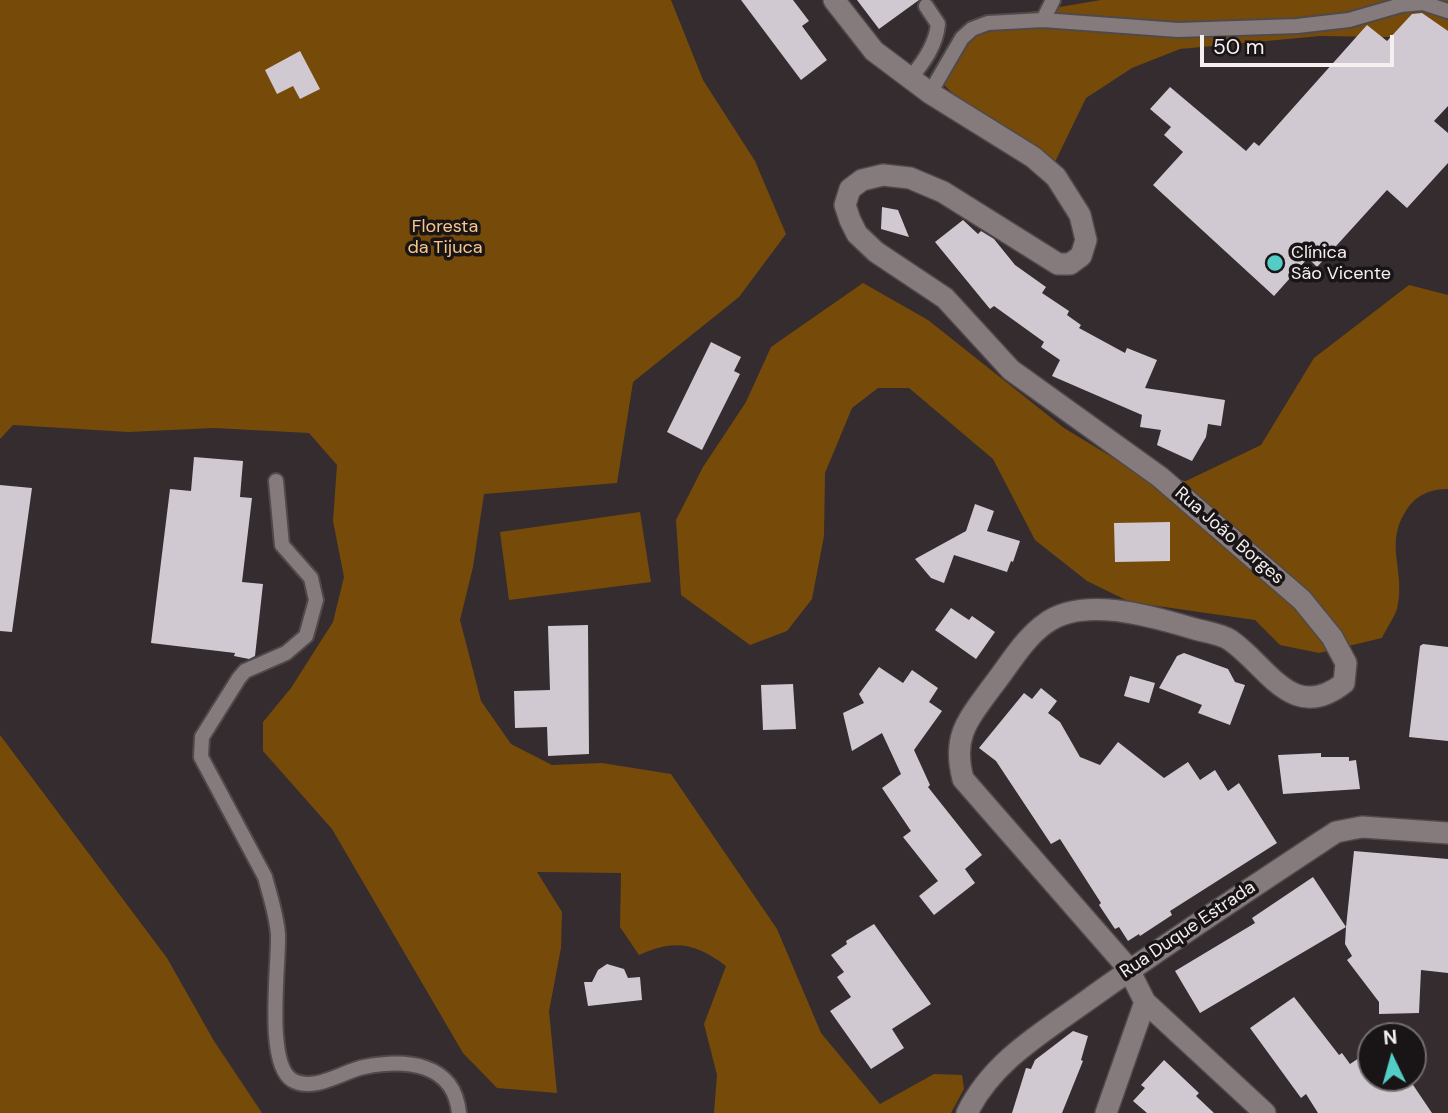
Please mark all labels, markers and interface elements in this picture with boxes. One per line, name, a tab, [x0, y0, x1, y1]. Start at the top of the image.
scale bar	[1203, 21, 1397, 65]
text: 50 m	[1213, 33, 1264, 61]
park label: Floresta da Tijuca	[407, 216, 483, 258]
place label: Clínica São Vicente	[1291, 242, 1391, 284]
marker: Clínica São Vicente	[1265, 253, 1285, 273]
street label: Rua João Borges	[1170, 483, 1288, 589]
street label: Rua Duque Estrada	[1116, 877, 1260, 983]
north arrow	[1357, 1022, 1427, 1092]
text: N	[1382, 1025, 1398, 1051]

